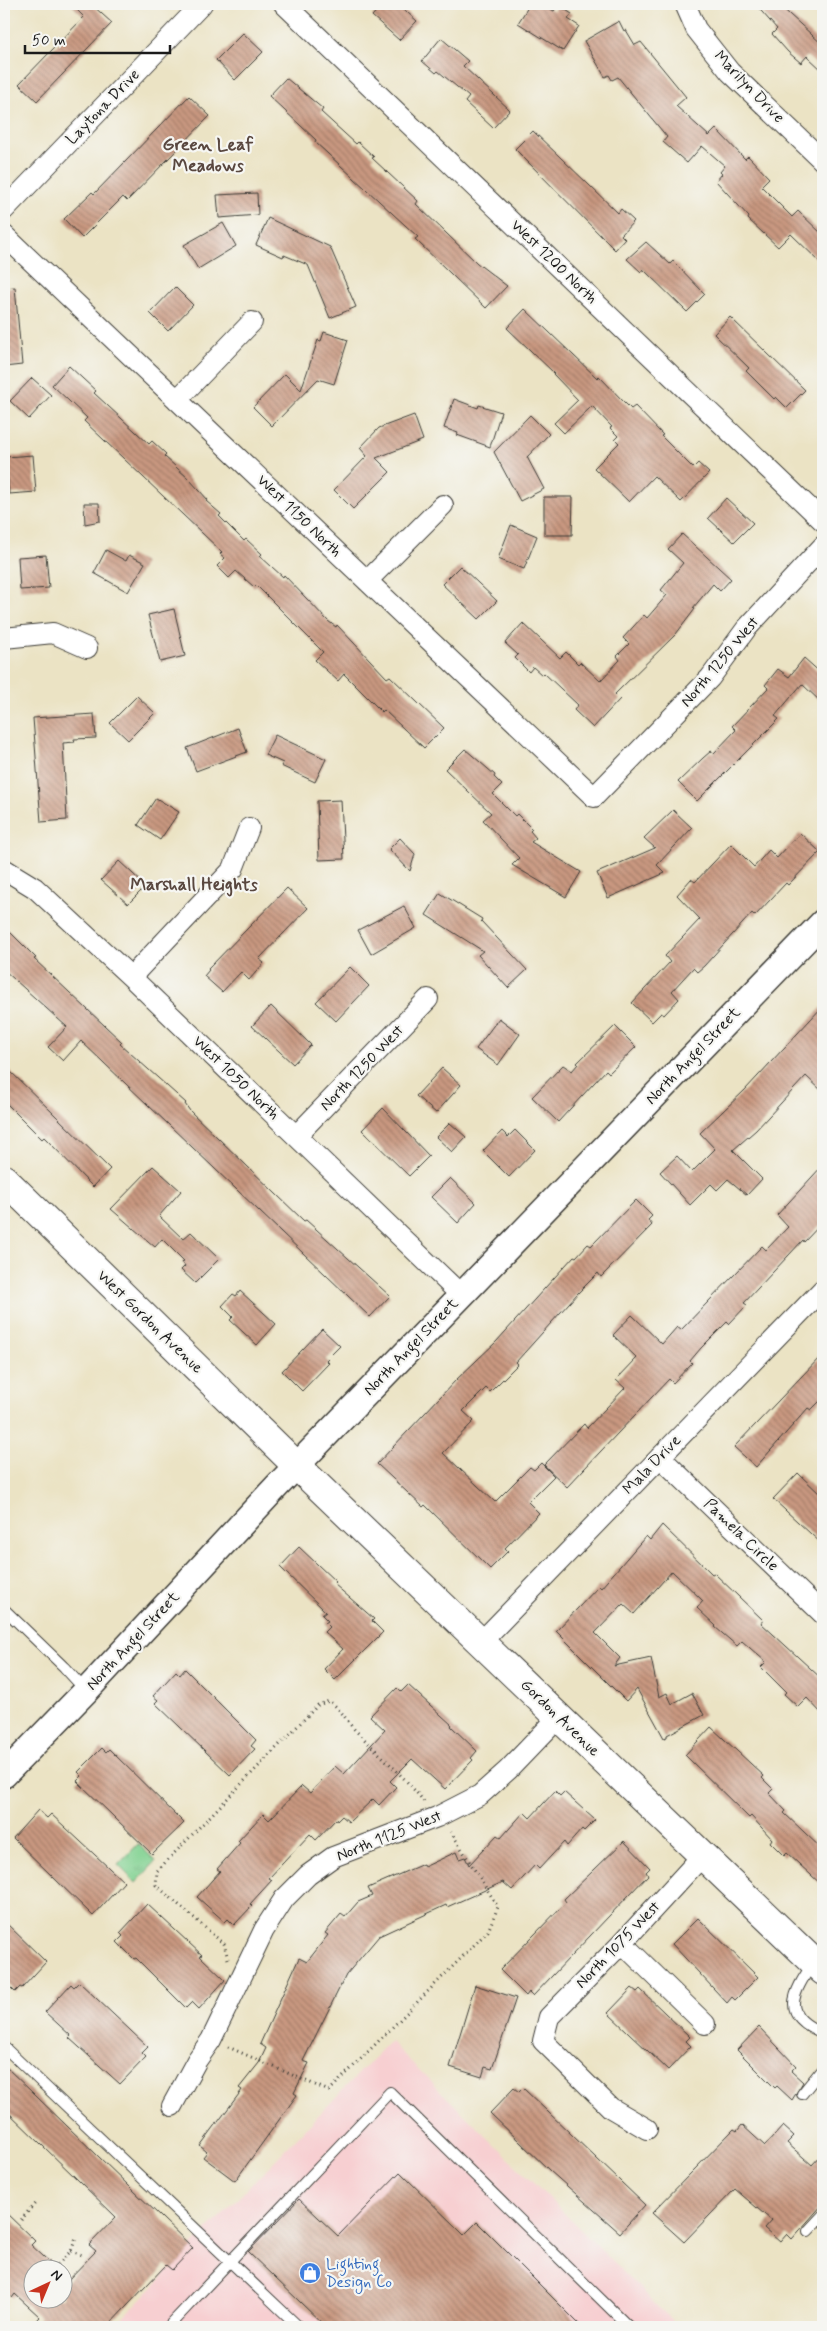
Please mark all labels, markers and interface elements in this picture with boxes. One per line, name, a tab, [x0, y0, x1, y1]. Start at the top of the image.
scale bar	[25, 22, 170, 54]
text: 50 m	[32, 31, 66, 51]
street label: Marilyn Drive	[709, 46, 789, 128]
street label: Laytona Drive	[62, 65, 144, 149]
district label: Green Leaf Meadows	[163, 133, 254, 178]
street label: West 1200 North	[506, 215, 602, 309]
street label: West 1150 North	[252, 470, 346, 562]
street label: North 1250 West	[676, 612, 764, 712]
district label: Marshall Heights	[130, 873, 258, 897]
street label: North Angel Street	[641, 1002, 746, 1110]
street label: North 1250 West	[316, 1020, 408, 1116]
street label: West 1050 North	[188, 1031, 284, 1125]
street label: West Gordon Avenue	[92, 1266, 208, 1379]
street label: North Angel Street	[359, 1293, 464, 1401]
street label: Mala Drive	[618, 1430, 686, 1499]
street label: Pamela Circle	[699, 1494, 783, 1576]
street label: North Angel Street	[82, 1587, 185, 1696]
street label: Gordon Avenue	[516, 1675, 605, 1762]
street label: North 1125 West	[333, 1805, 445, 1867]
street label: North 1075 West	[571, 1897, 665, 1993]
place label: Lighting Design Co	[326, 2254, 392, 2294]
north arrow	[22, 2258, 72, 2308]
shop icon: Lighting Design Co	[298, 2261, 322, 2285]
text: N	[47, 2266, 66, 2285]

